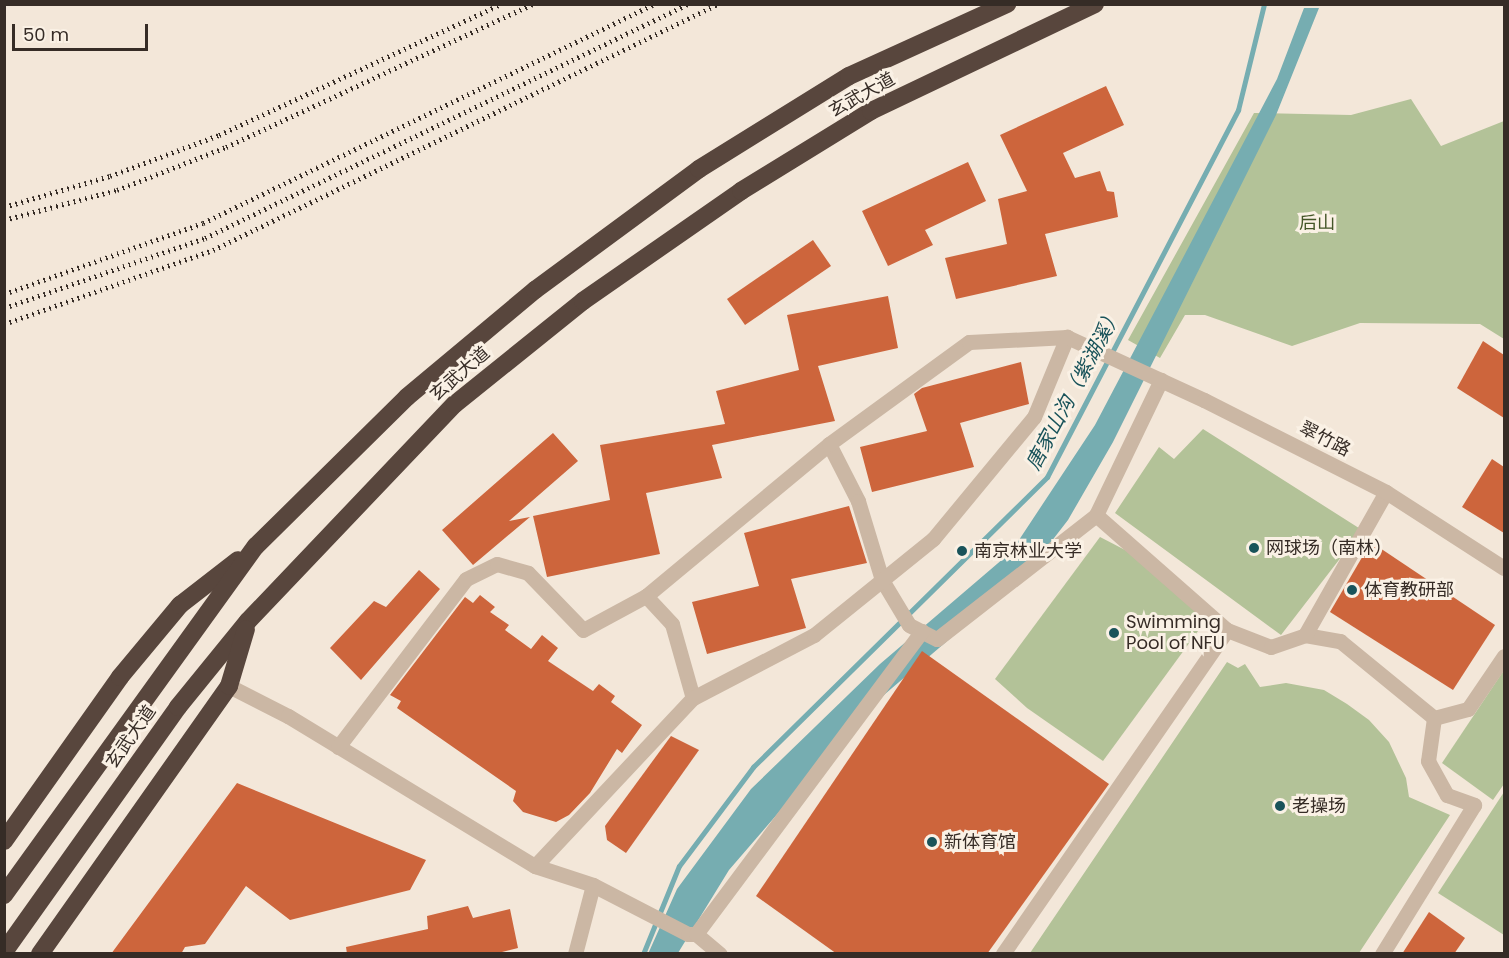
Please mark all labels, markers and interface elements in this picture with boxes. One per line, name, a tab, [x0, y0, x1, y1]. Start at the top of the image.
scale bar	[15, 12, 152, 50]
text: 50 m	[23, 22, 69, 47]
street label: 玄武大道	[825, 68, 899, 122]
park label: 后山	[1299, 212, 1335, 234]
water label: 唐家山沟（紫湖溪）	[1021, 304, 1127, 474]
street label: 玄武大道	[426, 342, 494, 406]
street label: 翠竹路	[1296, 417, 1354, 461]
place label: 网球场（南林）	[1266, 537, 1392, 559]
place label: 南京林业大学	[974, 540, 1082, 562]
marker: 网球场（南林）	[1247, 541, 1261, 555]
marker: 南京林业大学	[955, 544, 969, 558]
place label: 体育教研部	[1364, 579, 1454, 601]
marker: 体育教研部	[1345, 583, 1359, 597]
place label: Swimming Pool of NFU	[1126, 612, 1225, 654]
marker: Swimming Pool of NFU	[1107, 626, 1121, 640]
street label: 玄武大道	[102, 701, 160, 773]
place label: 老操场	[1292, 795, 1346, 817]
marker: 老操场	[1273, 799, 1287, 813]
place label: 新体育馆	[944, 831, 1016, 853]
marker: 新体育馆	[925, 835, 939, 849]

